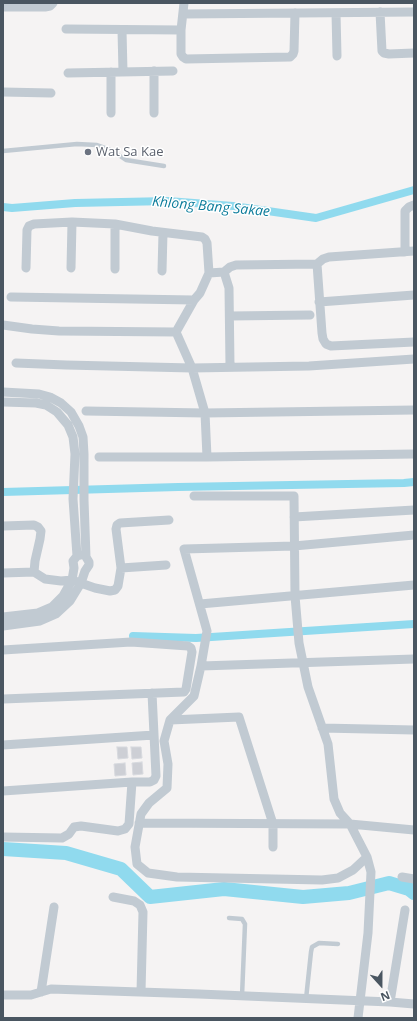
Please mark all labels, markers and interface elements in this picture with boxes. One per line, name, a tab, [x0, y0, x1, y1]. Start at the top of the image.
place label: Wat Sa Kae	[96, 144, 163, 160]
marker: Wat Sa Kae	[83, 147, 93, 157]
water label: Khlong Bang Sakae	[151, 193, 271, 221]
north arrow	[361, 965, 401, 1005]
text: N	[379, 988, 392, 1005]

